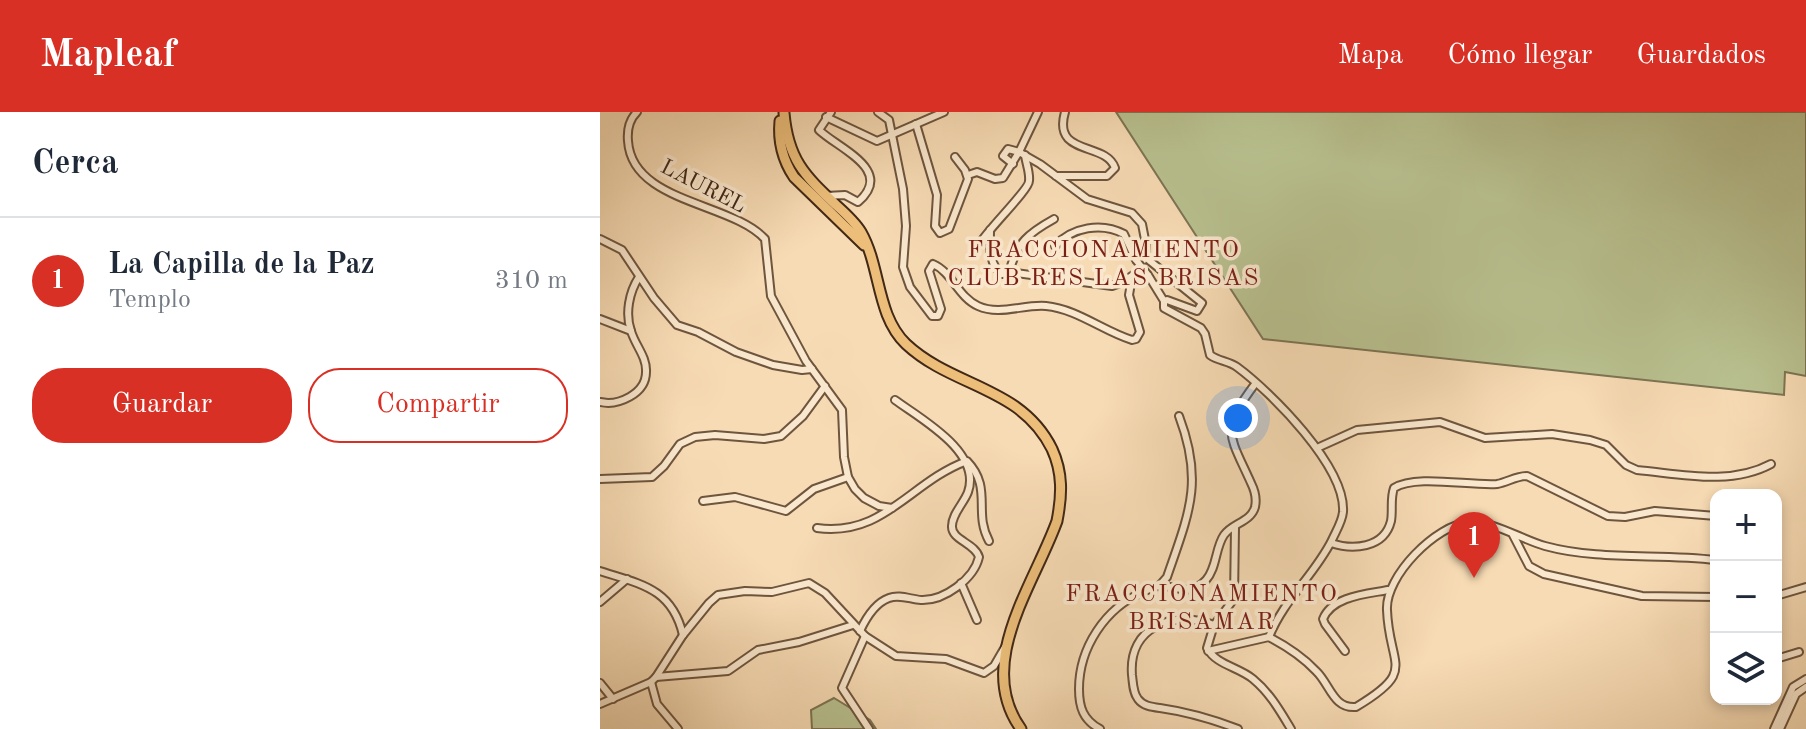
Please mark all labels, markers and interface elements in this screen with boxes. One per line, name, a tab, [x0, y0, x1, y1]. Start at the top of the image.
text: Mapleaf	[40, 37, 176, 75]
text: Mapa	[1338, 42, 1403, 70]
text: Cómo llegar	[1447, 42, 1592, 70]
text: Guardados	[1636, 42, 1766, 70]
text: Cerca	[32, 147, 118, 181]
street label: LAUREL	[657, 156, 749, 218]
district label: FRACCIONAMIENTO CLUB RES LAS BRISAS	[948, 239, 1260, 291]
text: La Capilla de la Paz	[108, 250, 374, 280]
text: 1	[50, 268, 66, 294]
text: 310 m	[495, 268, 568, 294]
text: Templo	[108, 287, 191, 313]
button: Guardar	[32, 368, 292, 443]
button: Compartir	[308, 368, 568, 443]
your location	[1218, 398, 1258, 438]
map controls	[1710, 489, 1782, 705]
button: +	[1710, 489, 1782, 561]
pin: 1	[1448, 512, 1500, 578]
button: −	[1710, 561, 1782, 633]
district label: FRACCIONAMIENTO BRISAMAR	[1065, 583, 1339, 635]
button: layers	[1710, 633, 1782, 705]

